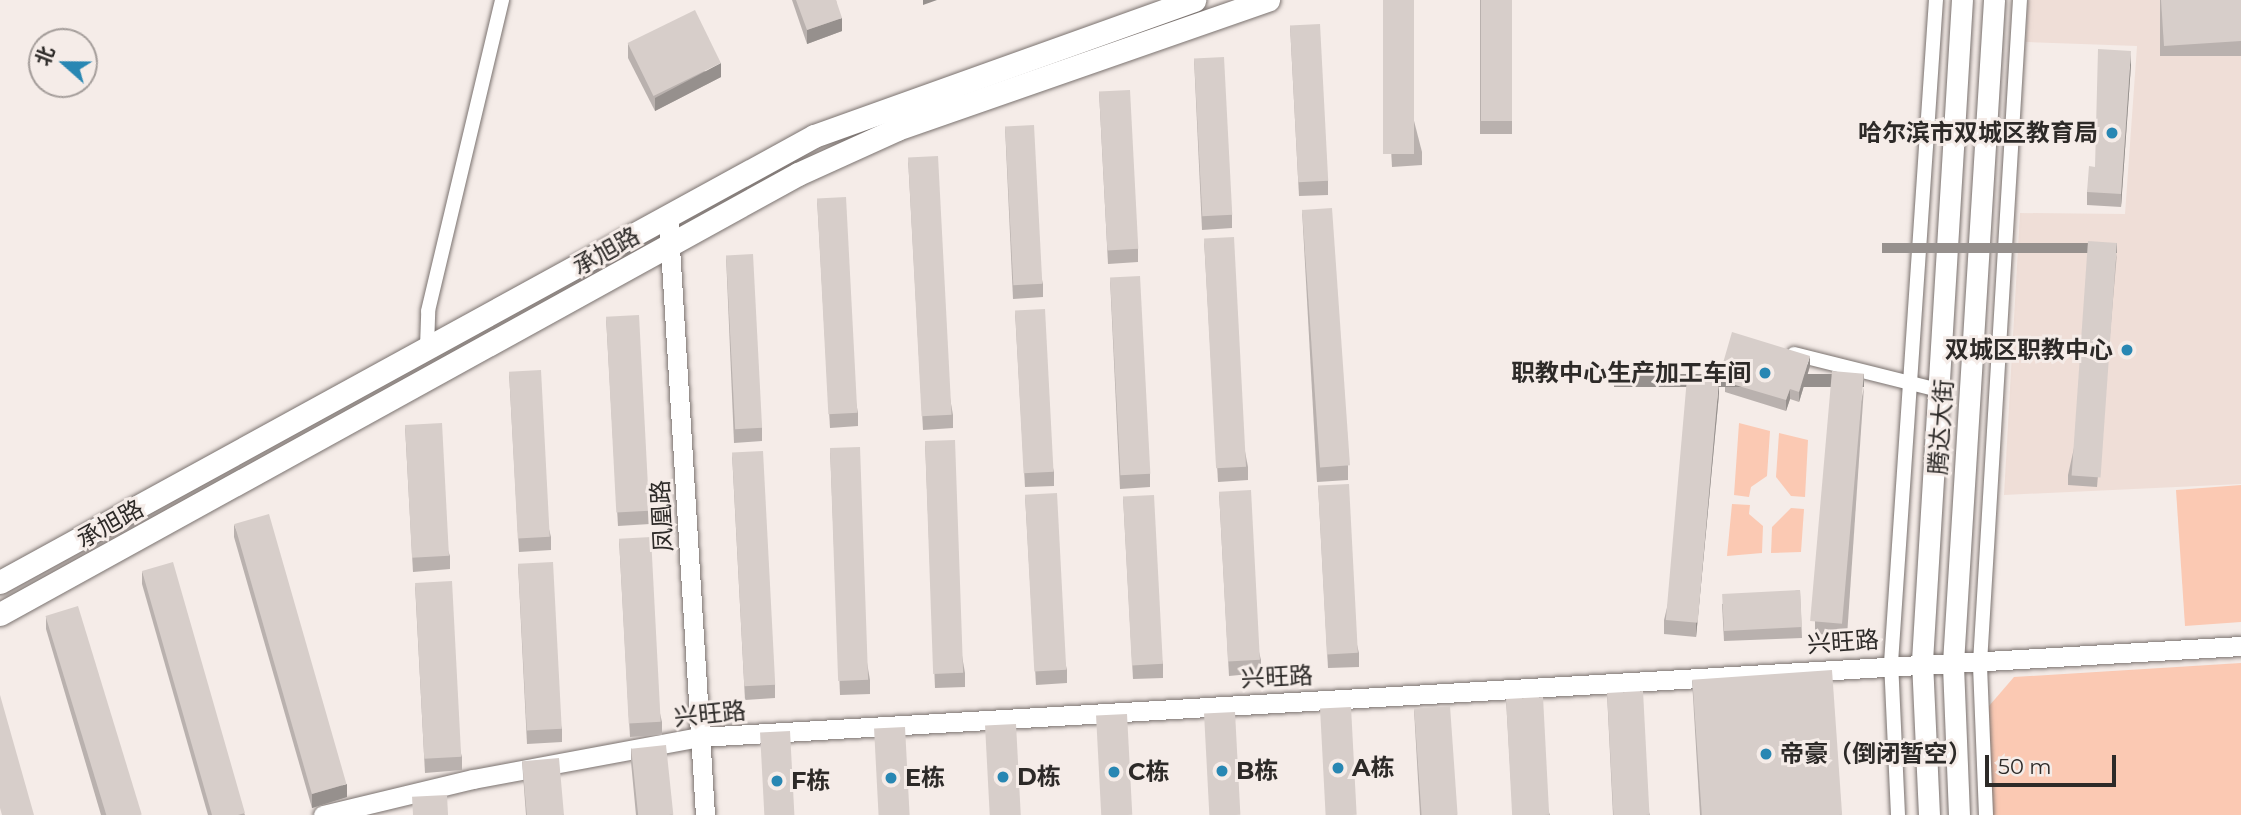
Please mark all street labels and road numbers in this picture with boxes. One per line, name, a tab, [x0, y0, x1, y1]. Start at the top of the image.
street label: 承旭路	[568, 221, 644, 281]
street label: 腾达大街	[1923, 378, 1959, 476]
street label: 凤凰路	[646, 479, 678, 553]
street label: 承旭路	[72, 494, 148, 554]
street label: 兴旺路	[1806, 625, 1880, 659]
street label: 兴旺路	[1240, 661, 1314, 693]
street label: 兴旺路	[673, 696, 747, 732]

